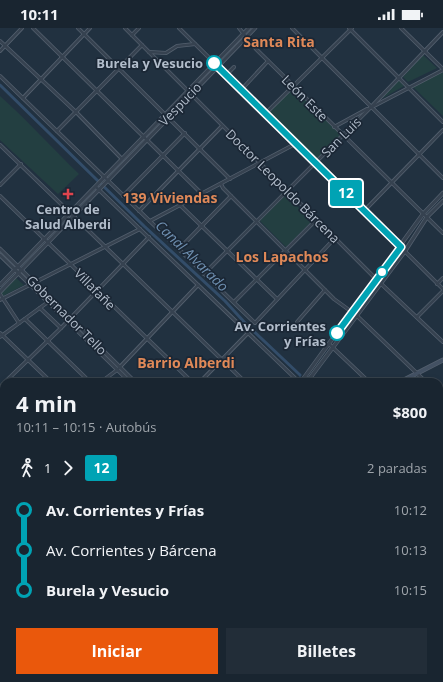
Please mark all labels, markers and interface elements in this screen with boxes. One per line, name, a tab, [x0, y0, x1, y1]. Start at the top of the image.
text: 10:11	[20, 4, 59, 24]
district label: Santa Rita	[243, 32, 315, 51]
place label: Burela y Vesucio	[96, 54, 203, 72]
marker: Burela y Vesucio	[206, 55, 222, 71]
street label: León Este	[278, 71, 332, 125]
street label: Vespucio	[155, 78, 206, 130]
street label: San Luis	[317, 113, 365, 161]
street label: Doctor Leopoldo Bárcena	[222, 125, 344, 247]
line badge: 12	[328, 180, 364, 206]
text: 12	[338, 183, 354, 202]
marker: Centro de Salud Alberdi	[62, 188, 74, 200]
district label: 139 Viviendas	[122, 188, 218, 207]
place label: Centro de Salud Alberdi	[25, 200, 111, 233]
water label: Canal Alvarado	[152, 216, 233, 295]
district label: Los Lapachos	[236, 247, 328, 266]
street label: Villafañe	[70, 264, 120, 314]
unlabelled marker	[376, 266, 388, 278]
street label: Gobernador Tello	[23, 271, 111, 359]
place label: Av. Corrientes y Frías	[234, 317, 326, 350]
marker: Av. Corrientes y Frías	[329, 325, 345, 341]
district label: Barrio Alberdi	[137, 353, 235, 372]
text: 4 min	[16, 388, 77, 418]
text: $800	[393, 402, 427, 422]
text: 10:11 – 10:15 · Autobús	[16, 418, 157, 436]
icon: walk	[16, 457, 38, 479]
icon: forward	[57, 457, 79, 479]
text: 12	[93, 458, 109, 477]
text: 1	[44, 459, 51, 477]
text: 2 paradas	[367, 459, 427, 477]
text: Av. Corrientes y Frías	[46, 500, 204, 520]
text: 10:12	[394, 501, 427, 519]
text: Av. Corrientes y Bárcena	[46, 540, 216, 560]
text: 10:13	[394, 541, 427, 559]
text: Burela y Vesucio	[46, 580, 169, 600]
text: 10:15	[394, 581, 427, 599]
button: Iniciar	[16, 628, 218, 674]
button: Billetes	[226, 628, 427, 674]

